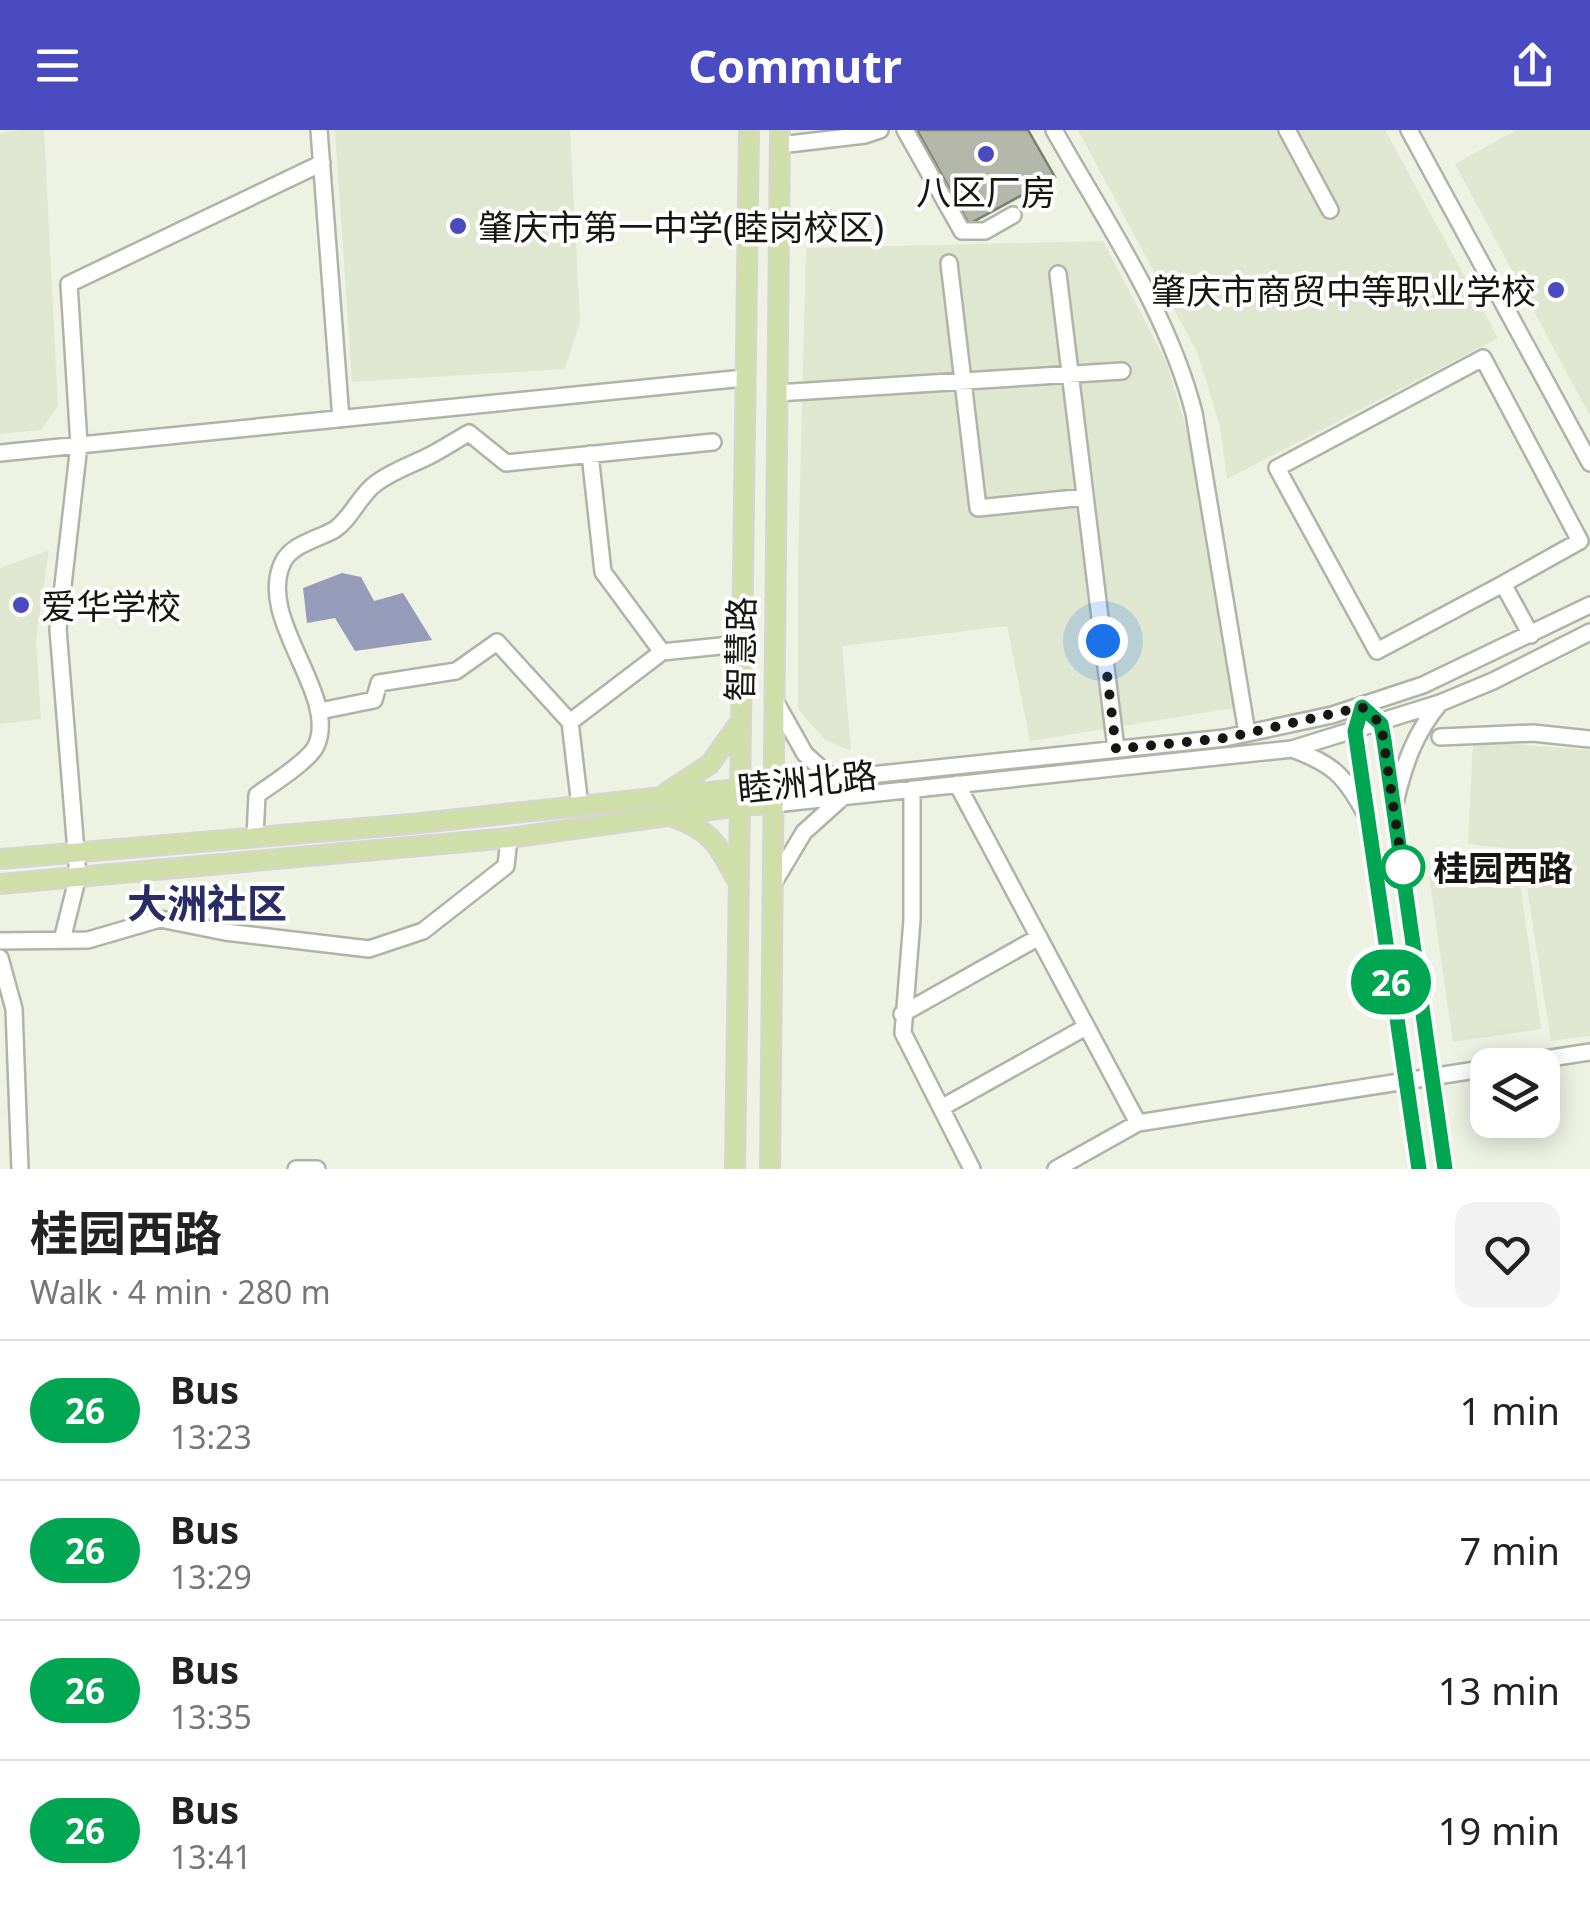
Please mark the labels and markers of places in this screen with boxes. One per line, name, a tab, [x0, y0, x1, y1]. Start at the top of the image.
marker: 八区厂房	[975, 143, 997, 165]
place label: 八区厂房	[916, 168, 1056, 215]
place label: 肇庆市第一中学(睦岗校区)	[478, 203, 884, 250]
marker: 肇庆市第一中学(睦岗校区)	[447, 215, 469, 237]
place label: 肇庆市商贸中等职业学校	[1151, 267, 1536, 314]
marker: 肇庆市商贸中等职业学校	[1545, 279, 1567, 301]
place label: 爱华学校	[41, 582, 181, 629]
marker: 爱华学校	[10, 594, 32, 616]
place label: 桂园西路	[1433, 844, 1573, 891]
marker: 桂园西路	[1382, 846, 1424, 888]

